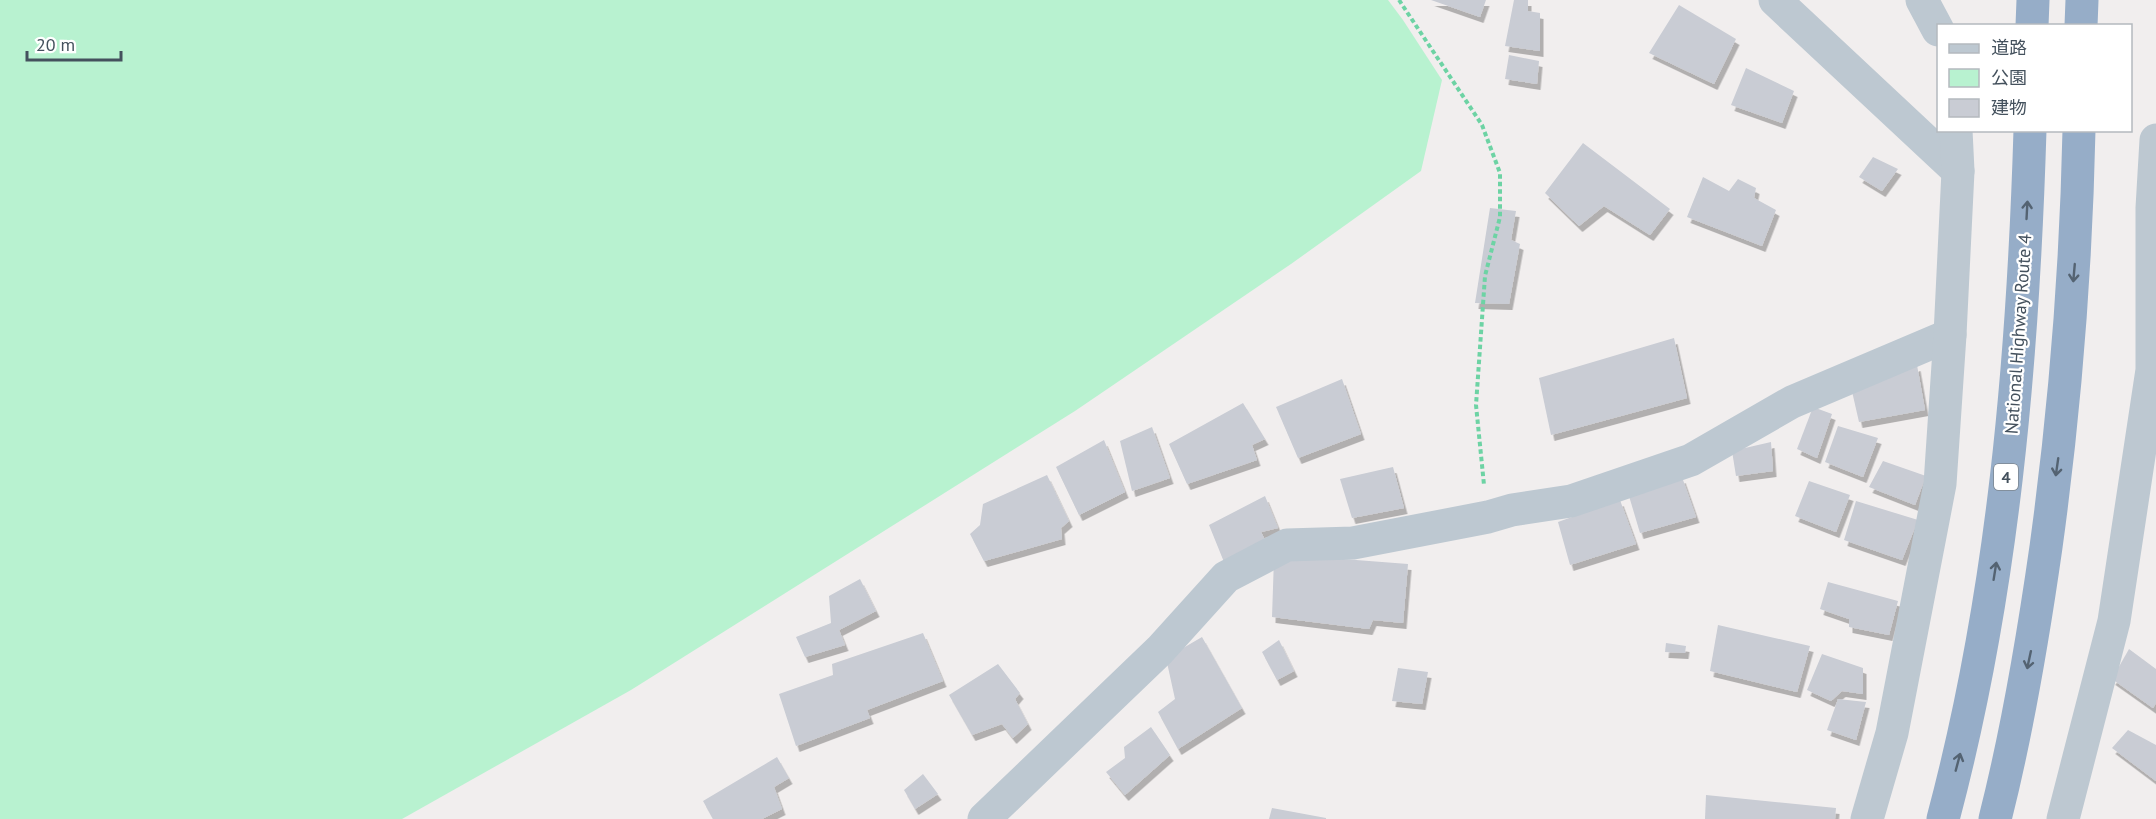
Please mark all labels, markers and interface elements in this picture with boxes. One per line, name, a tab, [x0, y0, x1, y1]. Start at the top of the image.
scale bar	[27, 24, 122, 62]
legend	[1937, 24, 2132, 132]
text: 20 m	[36, 33, 75, 56]
text: 道路	[1991, 36, 2027, 59]
text: 公園	[1991, 66, 2027, 89]
text: 建物	[1991, 96, 2027, 119]
one-way arrow	[2021, 200, 2032, 220]
street label: National Highway Route 4	[2000, 233, 2036, 435]
one-way arrow	[2068, 262, 2079, 282]
one-way arrow	[2051, 457, 2062, 476]
road number: 4	[1994, 464, 2018, 490]
one-way arrow	[1989, 562, 2000, 581]
one-way arrow	[2023, 650, 2034, 669]
one-way arrow	[1953, 753, 1965, 772]

